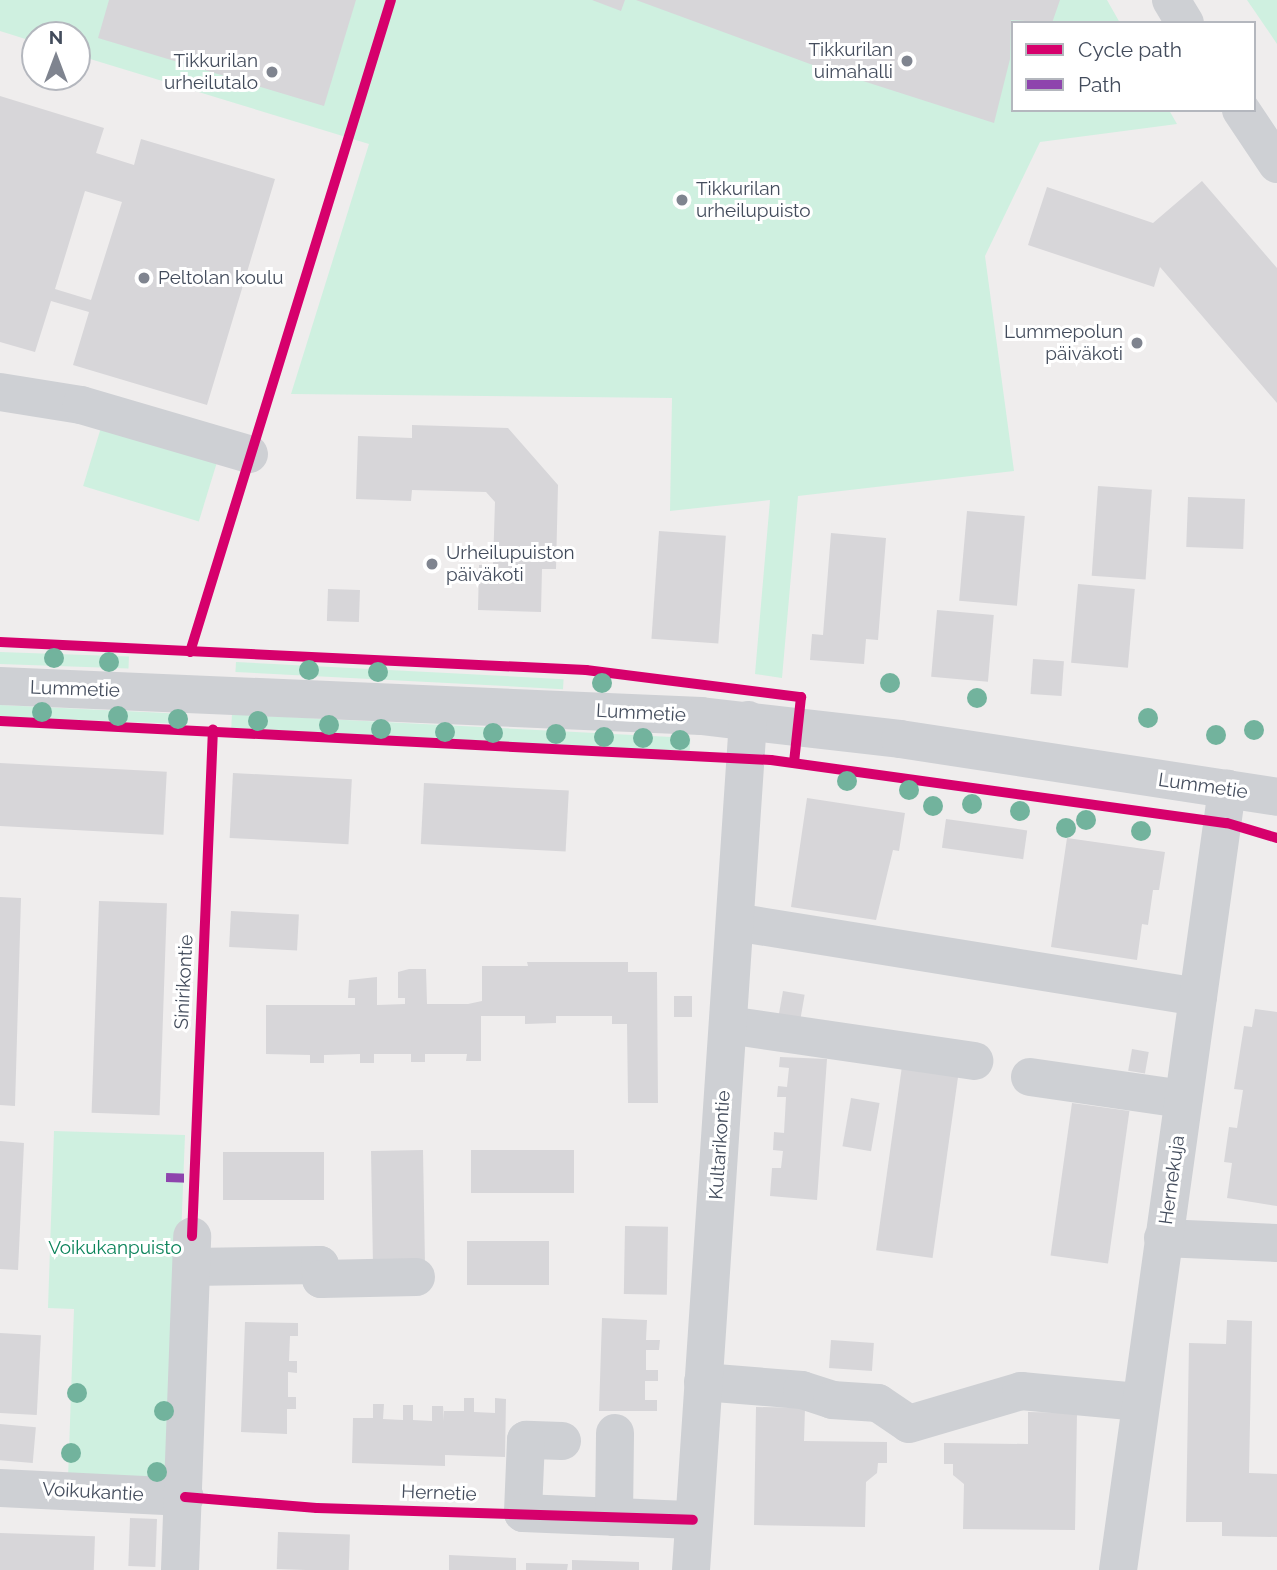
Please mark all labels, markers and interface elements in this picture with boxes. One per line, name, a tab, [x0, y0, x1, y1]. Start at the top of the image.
north arrow	[21, 21, 91, 91]
legend	[1011, 21, 1256, 112]
text: N	[49, 26, 63, 48]
text: Cycle path	[1078, 37, 1182, 62]
place label: Tikkurilan uimahalli	[808, 39, 893, 83]
place label: Tikkurilan urheilutalo	[164, 50, 258, 94]
marker: Tikkurilan uimahalli	[899, 53, 915, 69]
marker: Tikkurilan urheilutalo	[264, 64, 280, 80]
text: Path	[1078, 72, 1122, 97]
place label: Tikkurilan urheilupuisto	[696, 178, 811, 222]
marker: Tikkurilan urheilupuisto	[674, 192, 690, 208]
place label: Peltolan koulu	[158, 267, 284, 289]
marker: Peltolan koulu	[136, 270, 152, 286]
place label: Lummepolun päiväkoti	[1004, 321, 1123, 365]
marker: Lummepolun päiväkoti	[1129, 335, 1145, 351]
place label: Urheilupuiston päiväkoti	[446, 542, 575, 586]
marker: Urheilupuiston päiväkoti	[424, 556, 440, 572]
street label: Lummetie	[30, 676, 120, 702]
street label: Lummetie	[595, 699, 687, 727]
street label: Lummetie	[1157, 768, 1249, 804]
street label: Sinirikontie	[170, 934, 198, 1030]
street label: Kultarikontie	[705, 1090, 735, 1200]
street label: Hernekuja	[1154, 1134, 1190, 1226]
park label: Voikukanpuisto	[48, 1237, 182, 1259]
street label: Voikukantie	[42, 1478, 144, 1506]
street label: Hernetie	[401, 1480, 477, 1506]

